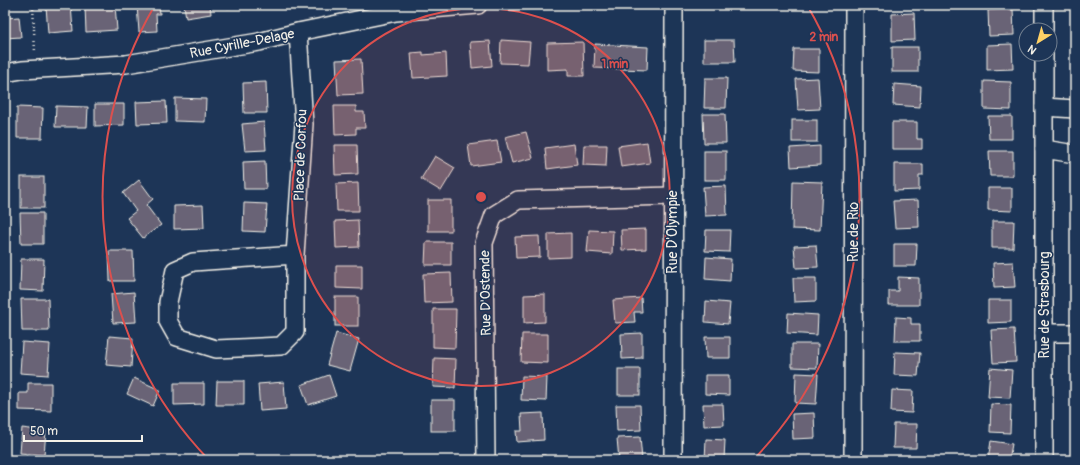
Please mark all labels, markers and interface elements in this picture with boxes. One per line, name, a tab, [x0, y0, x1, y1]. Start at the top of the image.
north arrow	[1018, 22, 1058, 62]
street label: Rue Cyrille-Delage	[188, 25, 296, 62]
text: 2 min	[810, 30, 839, 45]
text: N	[1025, 42, 1039, 57]
text: 1 min	[602, 57, 629, 72]
street label: Place de Corfou	[290, 109, 311, 201]
centre of rings	[474, 190, 488, 204]
street label: Rue D'Olympie	[664, 190, 681, 274]
street label: Rue de Rio	[845, 201, 862, 262]
street label: Rue D'Ostende	[476, 250, 495, 336]
street label: Rue de Strasbourg	[1036, 251, 1053, 359]
scale bar	[24, 417, 142, 443]
text: 50 m	[30, 424, 58, 439]

